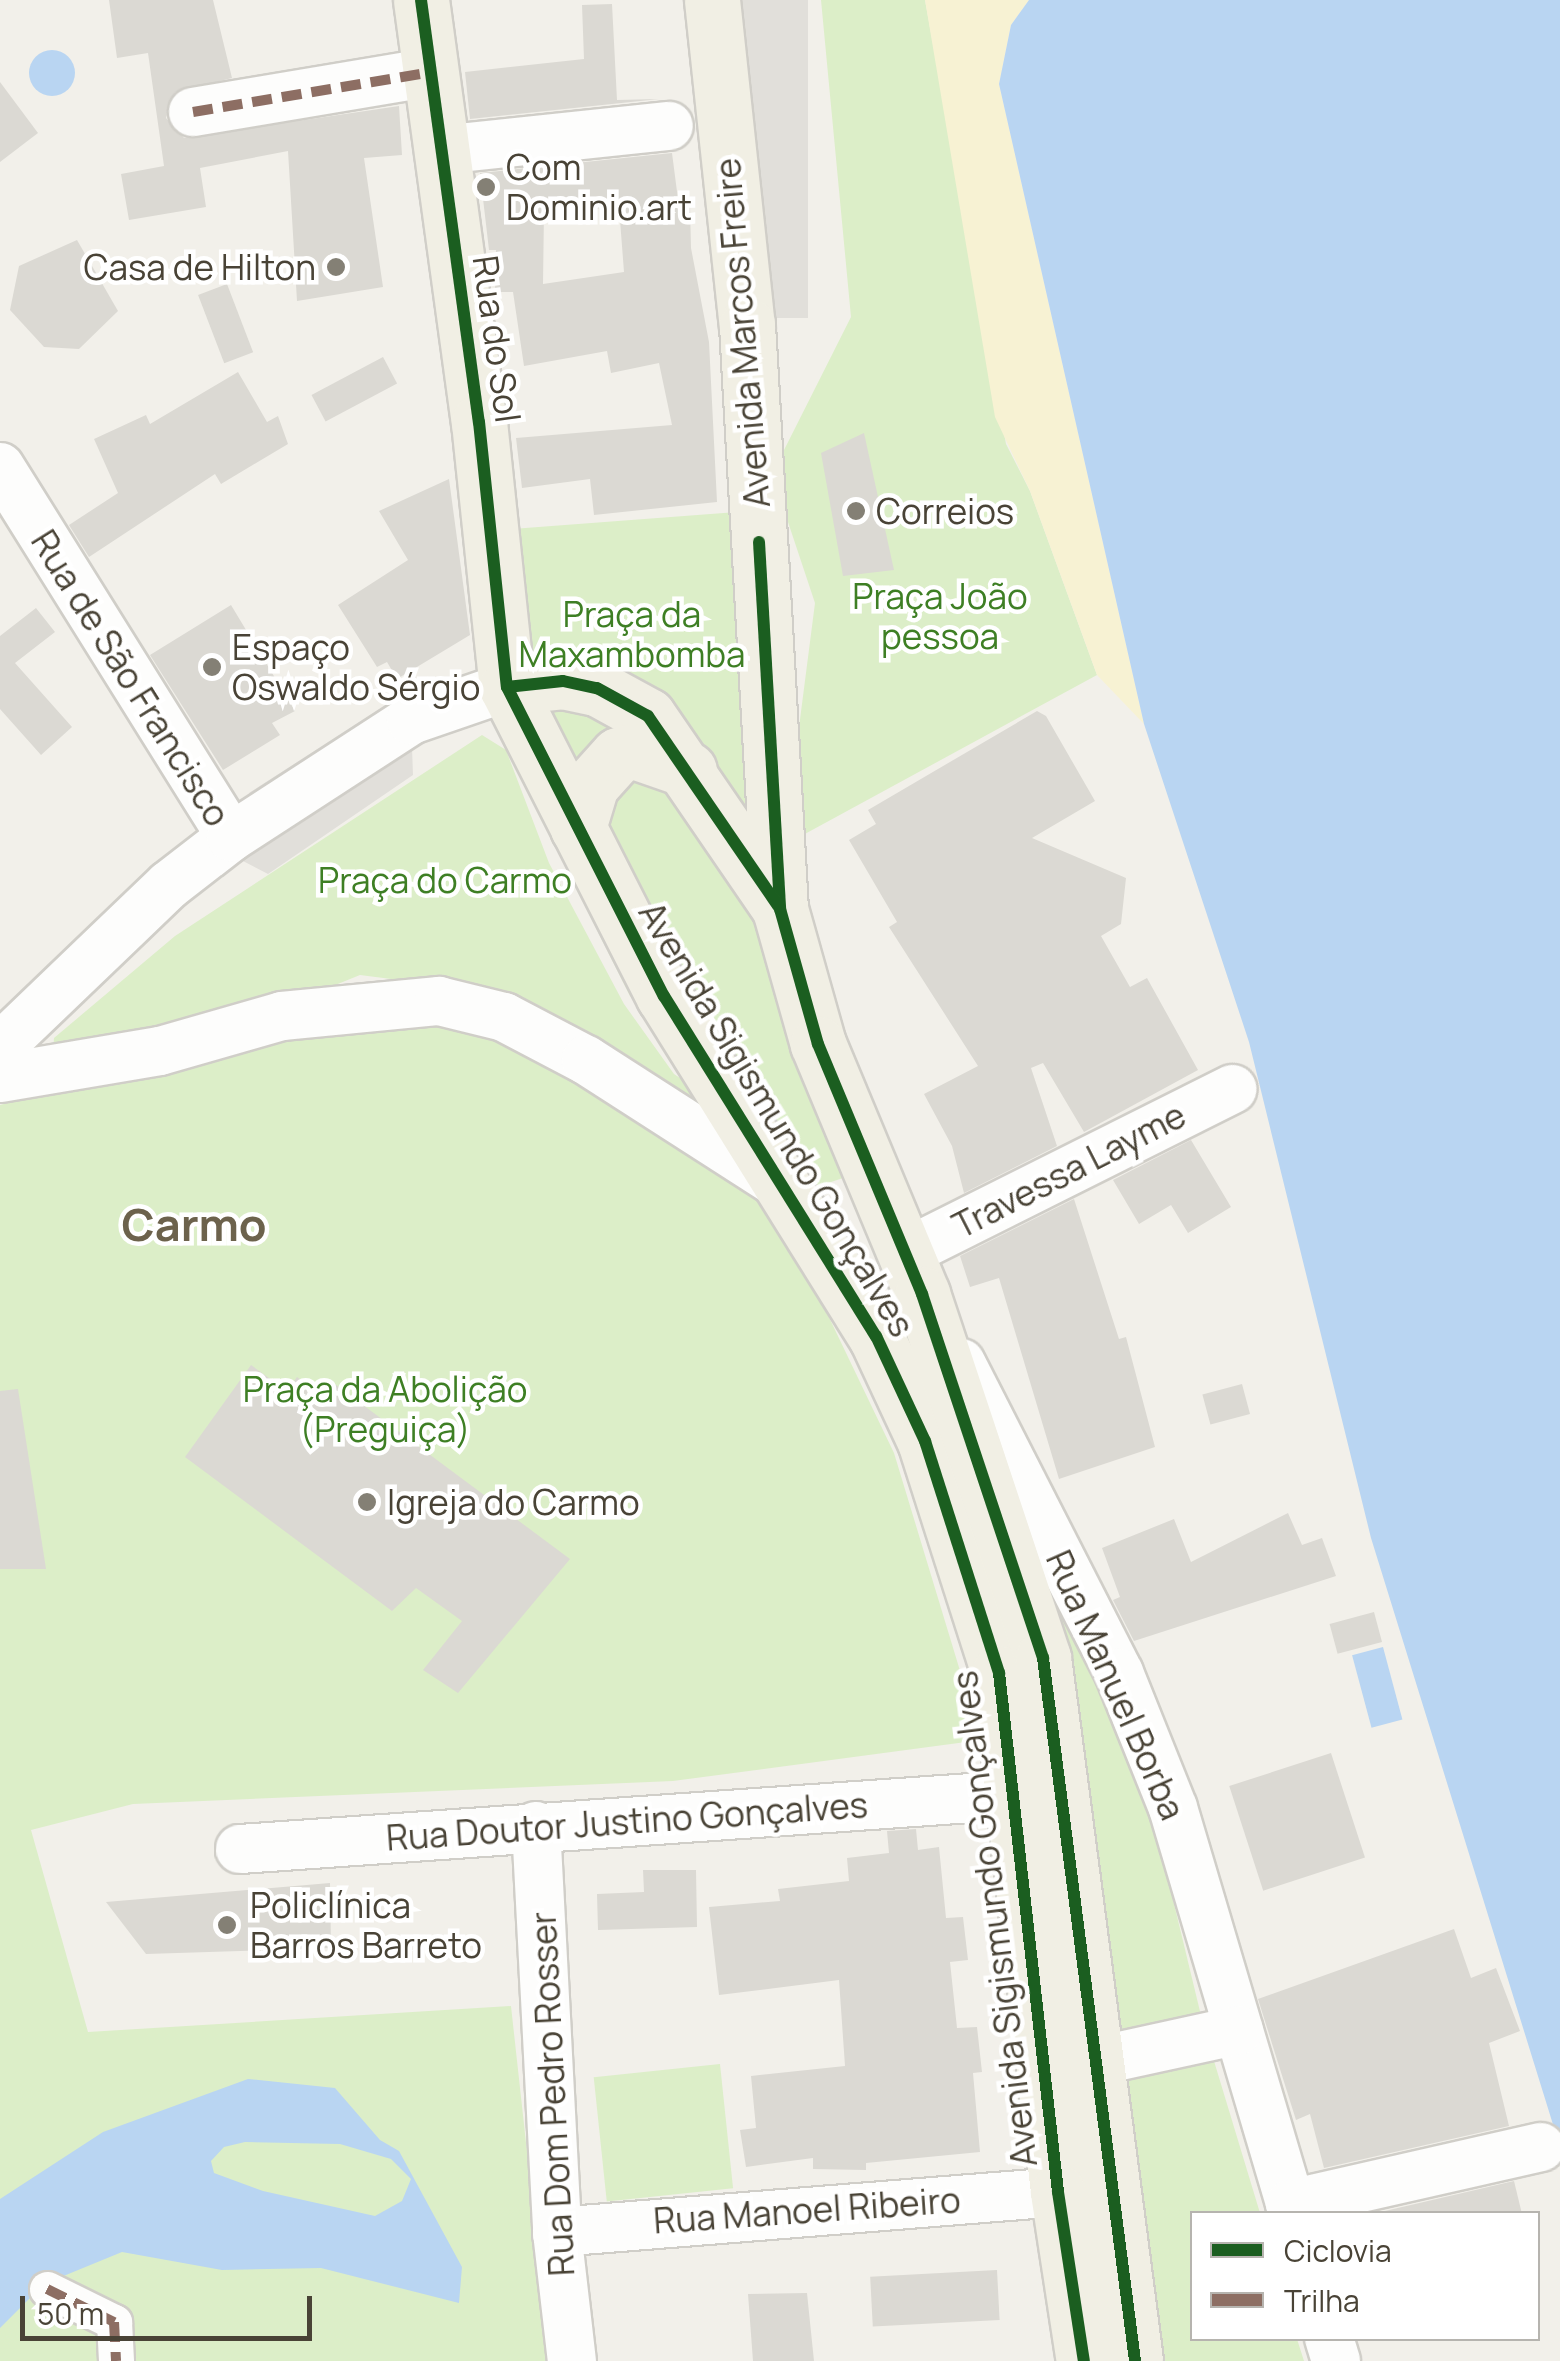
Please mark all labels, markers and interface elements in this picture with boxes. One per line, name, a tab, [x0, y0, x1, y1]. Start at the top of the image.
place label: Com Dominio.art	[506, 146, 692, 228]
street label: Avenida Marcos Freire	[706, 156, 778, 510]
marker: Com Dominio.art	[475, 176, 497, 198]
place label: Casa de Hilton	[83, 246, 316, 288]
street label: Rua do Sol	[465, 253, 529, 425]
marker: Casa de Hilton	[325, 256, 347, 278]
place label: Correios	[876, 490, 1014, 532]
marker: Correios	[845, 500, 867, 522]
street label: Rua de São Francisco	[23, 522, 239, 834]
park label: Praça João pessoa	[852, 575, 1028, 657]
park label: Praça da Maxambomba	[519, 593, 745, 675]
place label: Espaço Oswaldo Sérgio	[232, 626, 480, 708]
marker: Espaço Oswaldo Sérgio	[201, 656, 223, 678]
park label: Praça do Carmo	[318, 859, 572, 901]
street label: Avenida Sigismundo Gonçalves	[630, 894, 924, 1344]
street label: Travessa Layme	[946, 1093, 1192, 1247]
district label: Carmo	[122, 1198, 266, 1252]
park label: Praça da Abolição (Preguiça)	[243, 1368, 527, 1450]
place label: Igreja do Carmo	[387, 1481, 640, 1523]
marker: Igreja do Carmo	[356, 1491, 378, 1513]
street label: Rua Manuel Borba	[1038, 1544, 1194, 1826]
street label: Avenida Sigismundo Gonçalves	[943, 1669, 1045, 2169]
street label: Rua Doutor Justino Gonçalves	[385, 1783, 869, 1859]
place label: Policlínica Barros Barreto	[250, 1884, 482, 1966]
street label: Rua Dom Pedro Rosser	[521, 1911, 583, 2277]
marker: Policlínica Barros Barreto	[214, 1912, 240, 1938]
street label: Rua Manoel Ribeiro	[652, 2178, 962, 2242]
legend	[1190, 2211, 1540, 2341]
text: Ciclovia	[1284, 2230, 1392, 2271]
scale bar	[25, 2276, 318, 2338]
text: Trilha	[1284, 2280, 1360, 2321]
text: 50 m	[37, 2293, 104, 2334]

